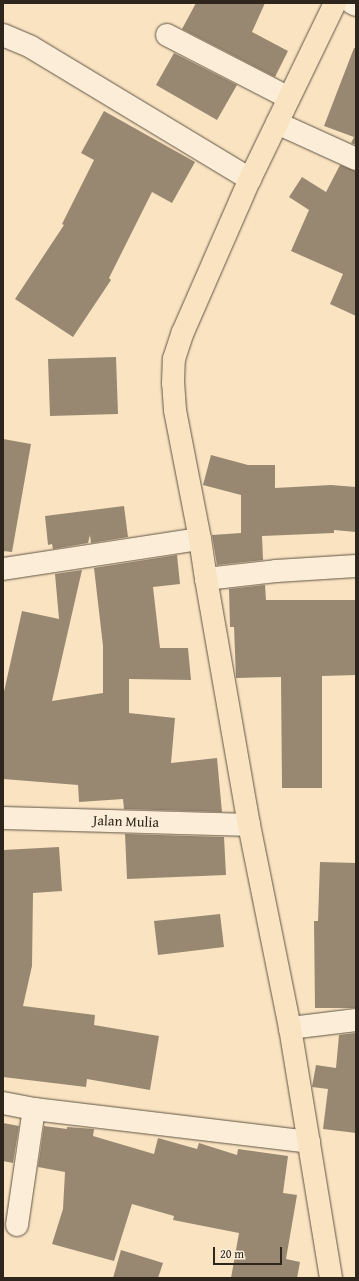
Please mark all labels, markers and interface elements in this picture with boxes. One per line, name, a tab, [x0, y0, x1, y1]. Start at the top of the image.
street label: Jalan Mulia	[93, 811, 159, 831]
scale bar	[215, 1239, 284, 1265]
text: 20 m	[220, 1245, 244, 1262]

